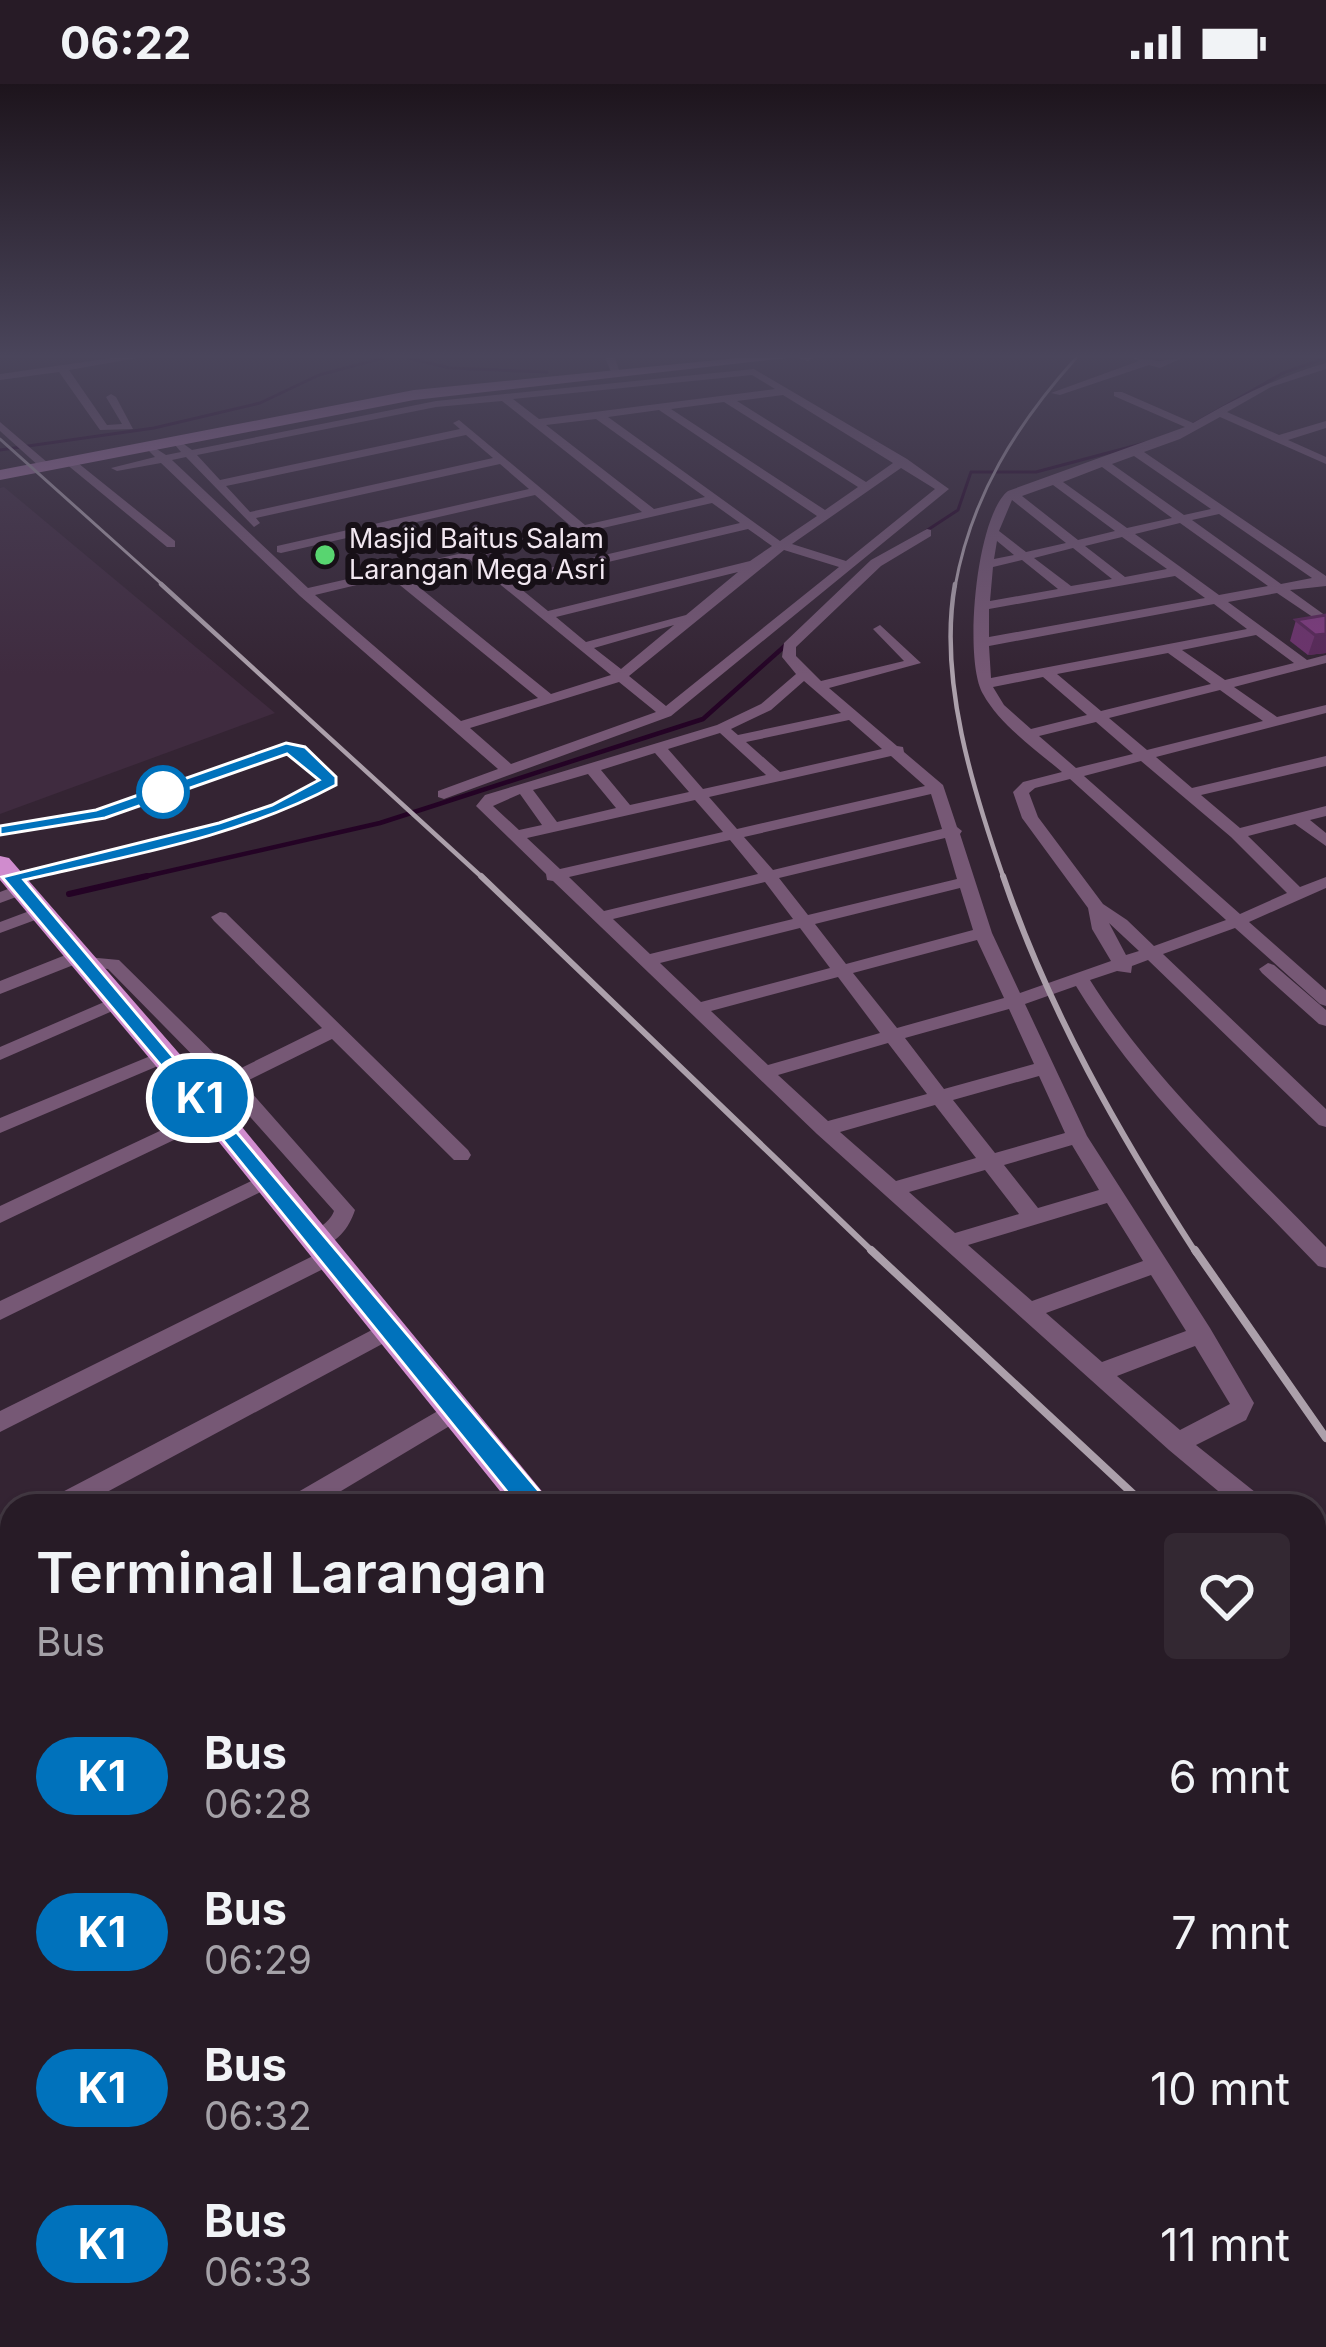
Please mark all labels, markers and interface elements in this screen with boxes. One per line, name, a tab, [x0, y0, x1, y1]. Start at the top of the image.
text: 06:22	[60, 15, 191, 70]
place label: Masjid Baitus Salam Larangan Mega Asri	[349, 522, 605, 586]
marker: Masjid Baitus Salam Larangan Mega Asri	[312, 542, 338, 568]
unlabelled marker	[138, 767, 188, 817]
line badge: K1	[146, 1059, 254, 1137]
text: K1	[176, 1072, 224, 1123]
button: heart	[1164, 1533, 1290, 1659]
text: Terminal Larangan	[36, 1538, 547, 1607]
text: Bus	[36, 1618, 105, 1665]
text: Bus	[204, 1725, 287, 1780]
text: 6 mnt	[1169, 1749, 1290, 1804]
text: K1	[78, 1750, 126, 1801]
text: 06:28	[204, 1780, 312, 1827]
text: Bus	[204, 1881, 287, 1936]
text: 7 mnt	[1171, 1905, 1290, 1960]
text: K1	[78, 1906, 126, 1957]
text: 06:29	[204, 1936, 312, 1983]
text: Bus	[204, 2037, 287, 2092]
text: 10 mnt	[1150, 2061, 1290, 2116]
text: K1	[78, 2062, 126, 2113]
text: 06:32	[204, 2092, 312, 2139]
text: Bus	[204, 2193, 287, 2248]
text: 11 mnt	[1160, 2217, 1290, 2272]
text: K1	[78, 2218, 126, 2269]
text: 06:33	[204, 2248, 312, 2295]

